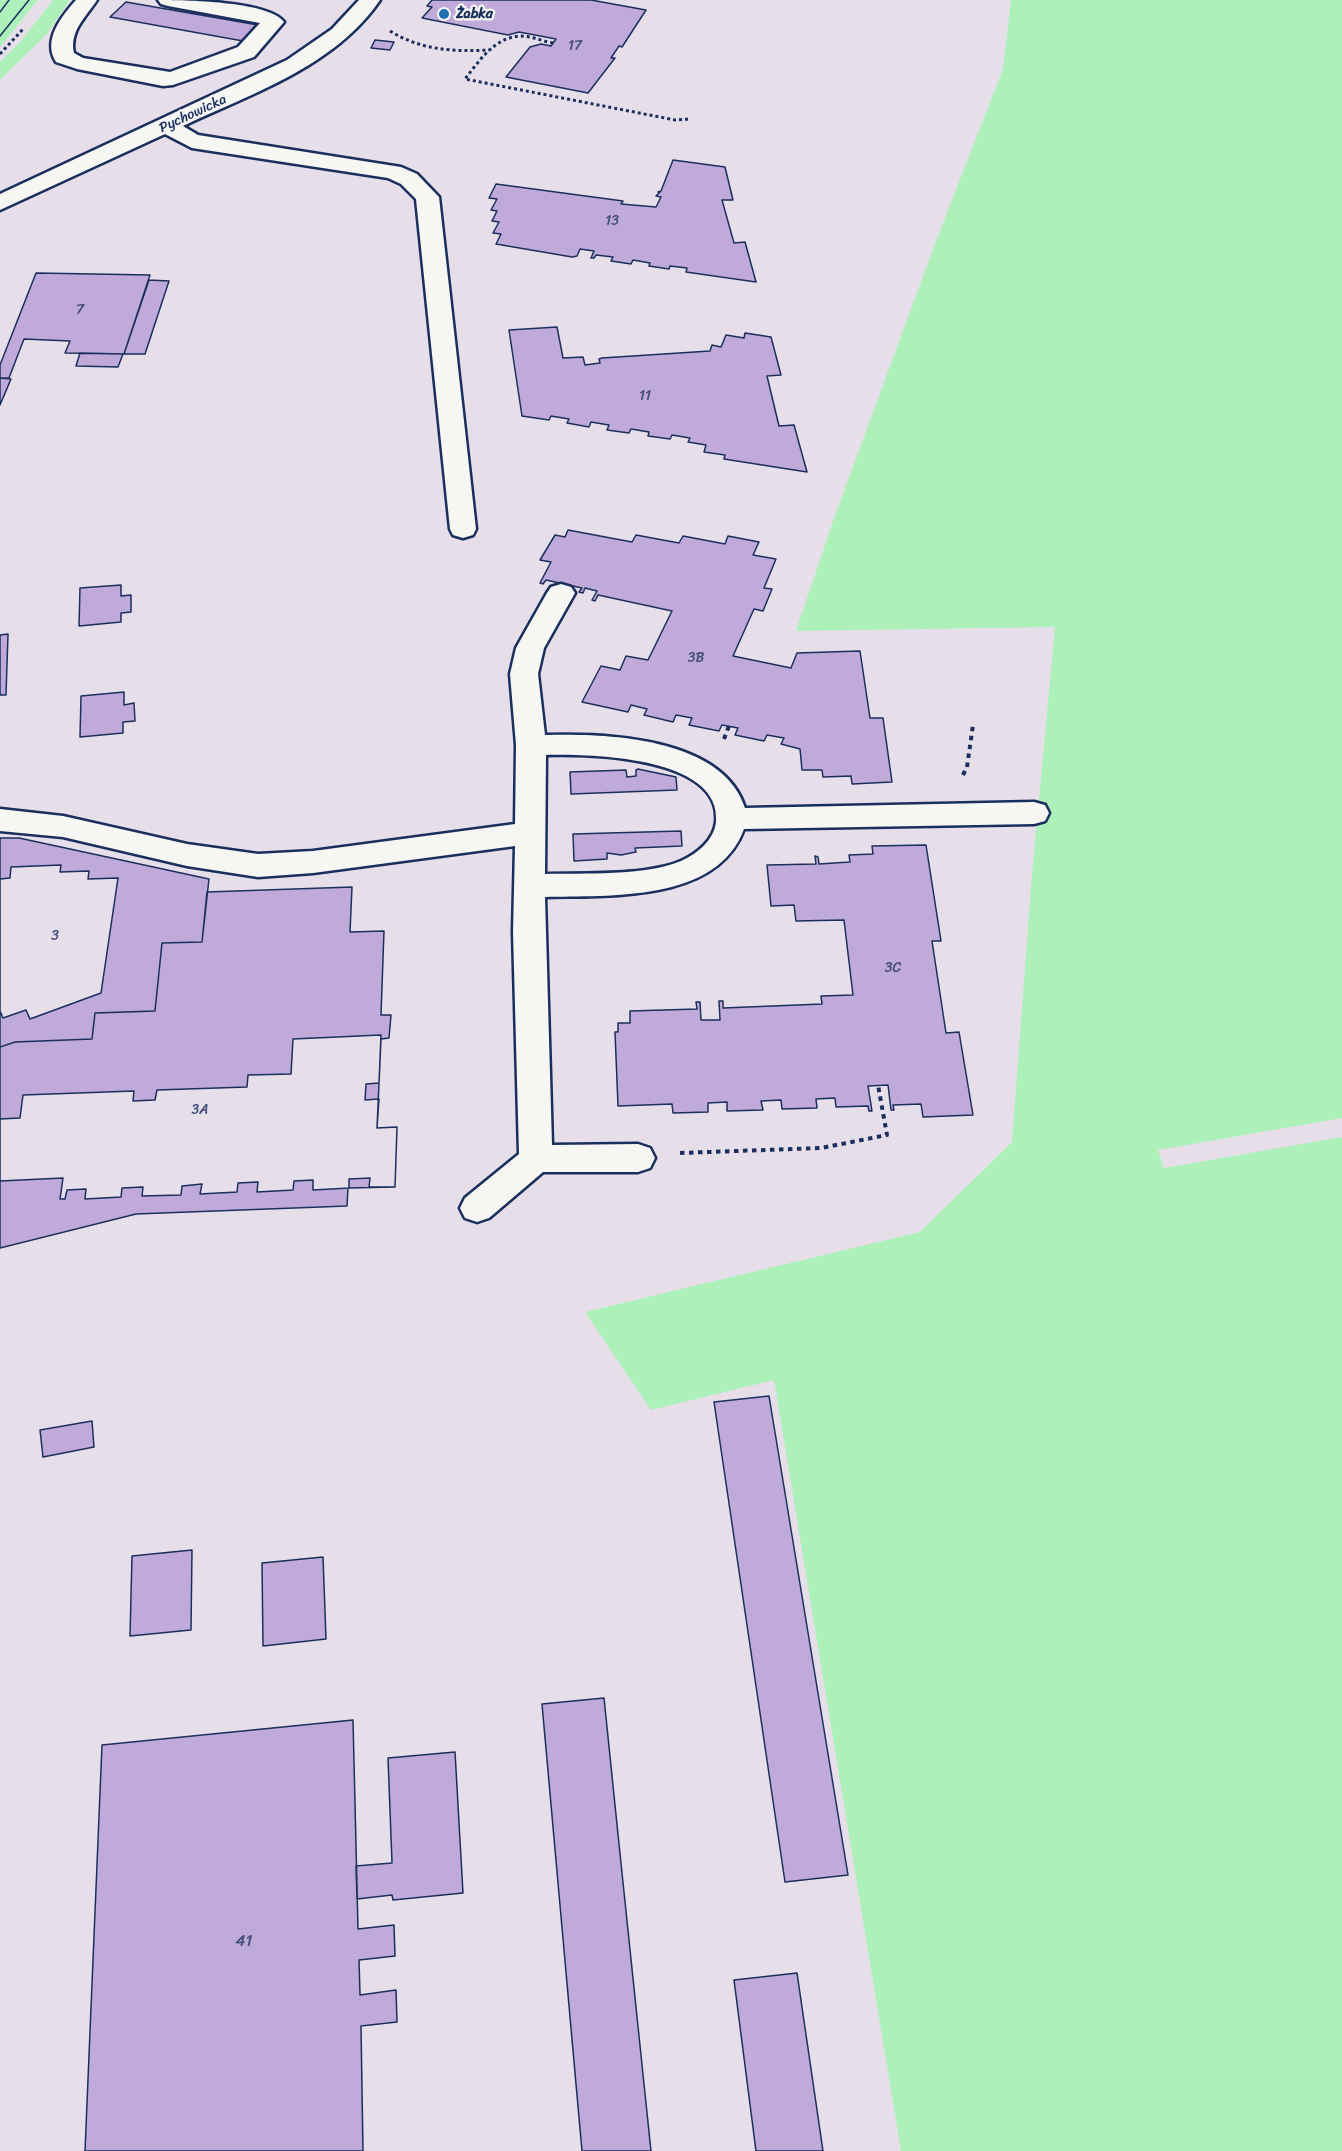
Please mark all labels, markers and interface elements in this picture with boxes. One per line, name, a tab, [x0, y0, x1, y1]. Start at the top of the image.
place label: Żabka	[456, 6, 493, 22]
marker: Żabka	[437, 7, 451, 21]
house number: 17	[568, 38, 582, 54]
street label: Pychowicka	[157, 91, 229, 137]
house number: 13	[605, 213, 619, 229]
house number: 7	[76, 302, 84, 318]
house number: 11	[639, 388, 651, 404]
house number: 3B	[688, 650, 704, 666]
house number: 3	[51, 928, 59, 944]
house number: 3C	[885, 960, 901, 976]
house number: 3A	[192, 1102, 208, 1118]
house number: 41	[236, 1932, 252, 1952]

